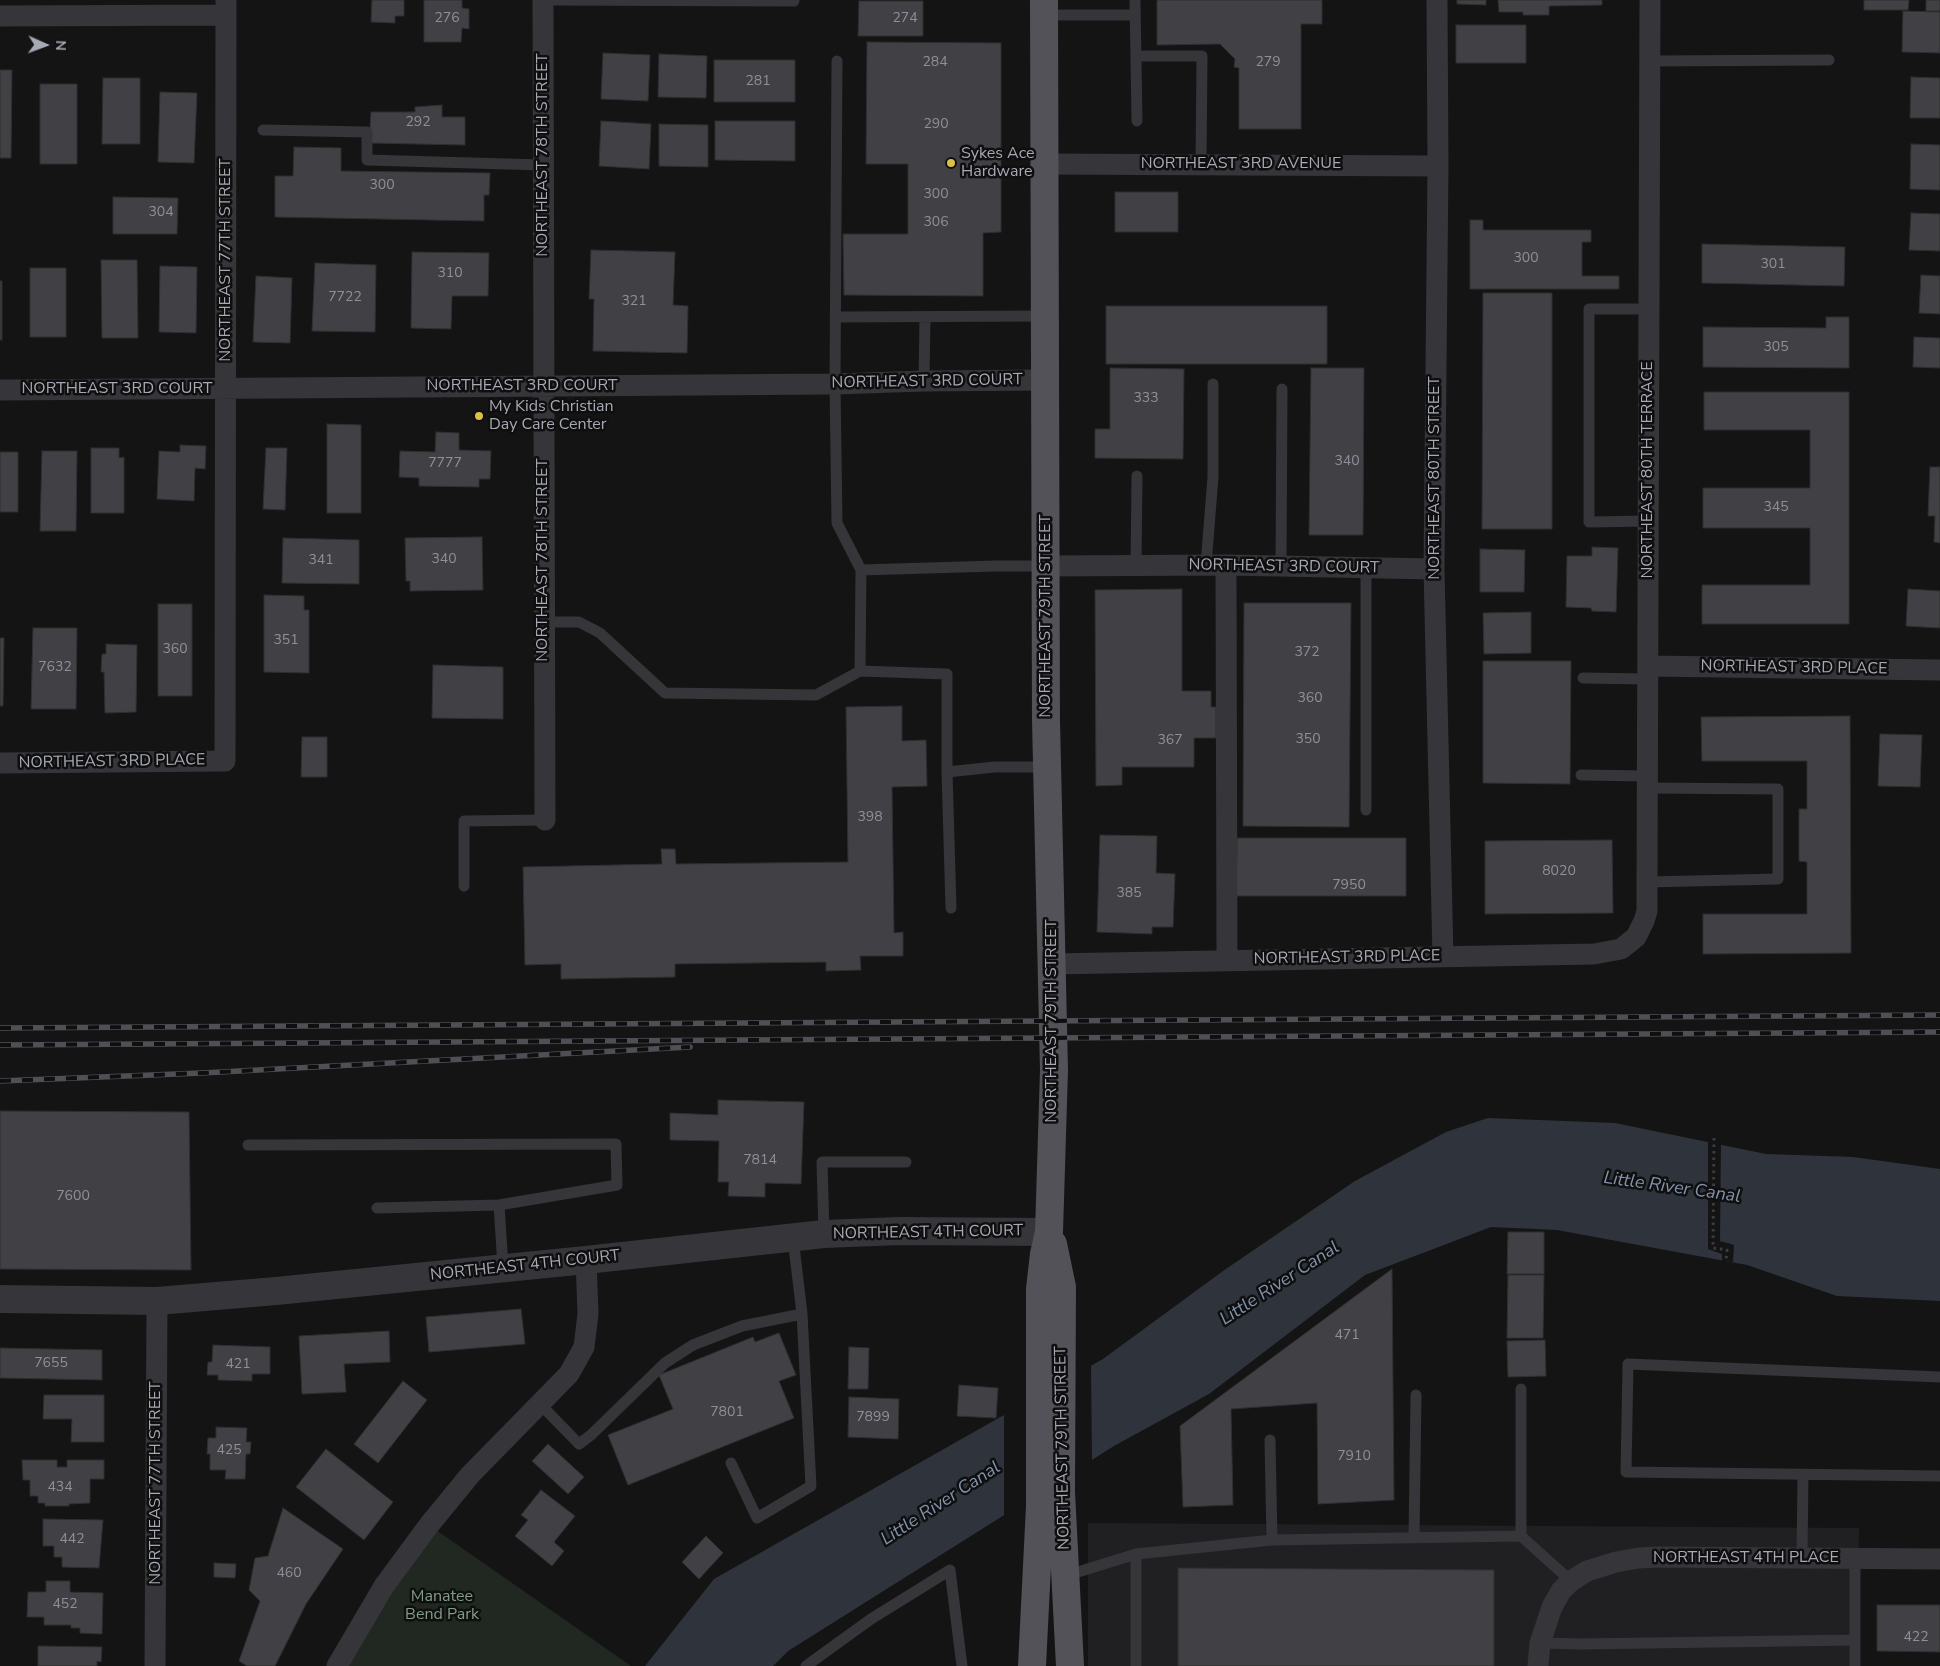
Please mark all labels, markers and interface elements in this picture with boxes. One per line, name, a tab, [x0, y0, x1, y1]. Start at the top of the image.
house number: 276	[434, 11, 460, 27]
house number: 274	[892, 11, 918, 27]
north arrow	[20, 20, 70, 70]
text: N	[51, 40, 70, 51]
street label: NORTHEAST 78TH STREET	[533, 53, 553, 257]
house number: 284	[922, 55, 948, 71]
house number: 279	[1255, 55, 1281, 71]
house number: 281	[745, 74, 771, 90]
house number: 292	[405, 115, 431, 131]
house number: 290	[923, 117, 949, 133]
place label: Sykes Ace Hardware	[961, 144, 1034, 182]
street label: NORTHEAST 3RD AVENUE	[1141, 154, 1341, 174]
marker: Sykes Ace Hardware	[945, 157, 957, 169]
street label: NORTHEAST 77TH STREET	[216, 158, 236, 362]
house number: 300	[369, 178, 395, 194]
house number: 300	[923, 187, 949, 203]
house number: 304	[148, 205, 174, 221]
house number: 306	[923, 215, 949, 231]
house number: 300	[1513, 251, 1539, 267]
house number: 301	[1760, 257, 1786, 273]
house number: 310	[437, 266, 463, 282]
house number: 7722	[328, 290, 362, 306]
house number: 321	[621, 294, 647, 310]
house number: 305	[1763, 340, 1789, 356]
street label: NORTHEAST 80TH TERRACE	[1638, 361, 1658, 579]
street label: NORTHEAST 3RD COURT	[831, 371, 1023, 393]
street label: NORTHEAST 3RD COURT	[427, 376, 617, 396]
street label: NORTHEAST 80TH STREET	[1425, 376, 1445, 580]
street label: NORTHEAST 3RD COURT	[22, 379, 212, 399]
house number: 333	[1133, 391, 1159, 407]
place label: My Kids Christian Day Care Center	[489, 397, 614, 435]
marker: My Kids Christian Day Care Center	[473, 410, 485, 422]
house number: 340	[1334, 454, 1360, 470]
house number: 7777	[428, 456, 462, 472]
street label: NORTHEAST 78TH STREET	[533, 458, 553, 662]
house number: 345	[1763, 500, 1789, 516]
street label: NORTHEAST 79TH STREET	[1036, 514, 1056, 718]
house number: 340	[431, 552, 457, 568]
house number: 341	[308, 553, 334, 569]
street label: NORTHEAST 3RD COURT	[1188, 556, 1380, 578]
house number: 351	[273, 633, 299, 649]
house number: 360	[162, 642, 188, 658]
house number: 372	[1294, 645, 1320, 661]
street label: NORTHEAST 3RD PLACE	[1701, 657, 1887, 679]
house number: 7632	[38, 660, 72, 676]
house number: 360	[1297, 691, 1323, 707]
house number: 350	[1295, 732, 1321, 748]
house number: 367	[1157, 733, 1183, 749]
street label: NORTHEAST 3RD PLACE	[19, 751, 205, 773]
house number: 398	[857, 810, 883, 826]
house number: 8020	[1542, 864, 1576, 880]
house number: 7950	[1332, 878, 1366, 894]
house number: 385	[1116, 886, 1142, 902]
street label: NORTHEAST 79TH STREET	[1042, 919, 1062, 1123]
street label: NORTHEAST 3RD PLACE	[1254, 947, 1440, 969]
house number: 7814	[743, 1153, 777, 1169]
water label: Little River Canal	[1602, 1168, 1742, 1208]
house number: 7600	[56, 1189, 90, 1205]
street label: NORTHEAST 4TH COURT	[833, 1222, 1023, 1244]
water label: Little River Canal	[1216, 1237, 1344, 1331]
street label: NORTHEAST 4TH COURT	[429, 1247, 621, 1285]
house number: 471	[1334, 1328, 1360, 1344]
street label: NORTHEAST 79TH STREET	[1052, 1346, 1074, 1550]
house number: 7655	[34, 1356, 68, 1372]
house number: 421	[225, 1357, 251, 1373]
street label: NORTHEAST 77TH STREET	[146, 1381, 166, 1585]
house number: 7801	[710, 1405, 744, 1421]
house number: 7899	[856, 1410, 890, 1426]
house number: 425	[216, 1443, 242, 1459]
house number: 7910	[1337, 1449, 1371, 1465]
water label: Little River Canal	[877, 1457, 1005, 1551]
house number: 434	[47, 1480, 73, 1496]
house number: 442	[59, 1532, 85, 1548]
street label: NORTHEAST 4TH PLACE	[1653, 1548, 1839, 1568]
house number: 460	[276, 1566, 302, 1582]
park label: Manatee Bend Park	[405, 1587, 479, 1625]
house number: 452	[52, 1597, 78, 1613]
house number: 422	[1903, 1630, 1929, 1646]

